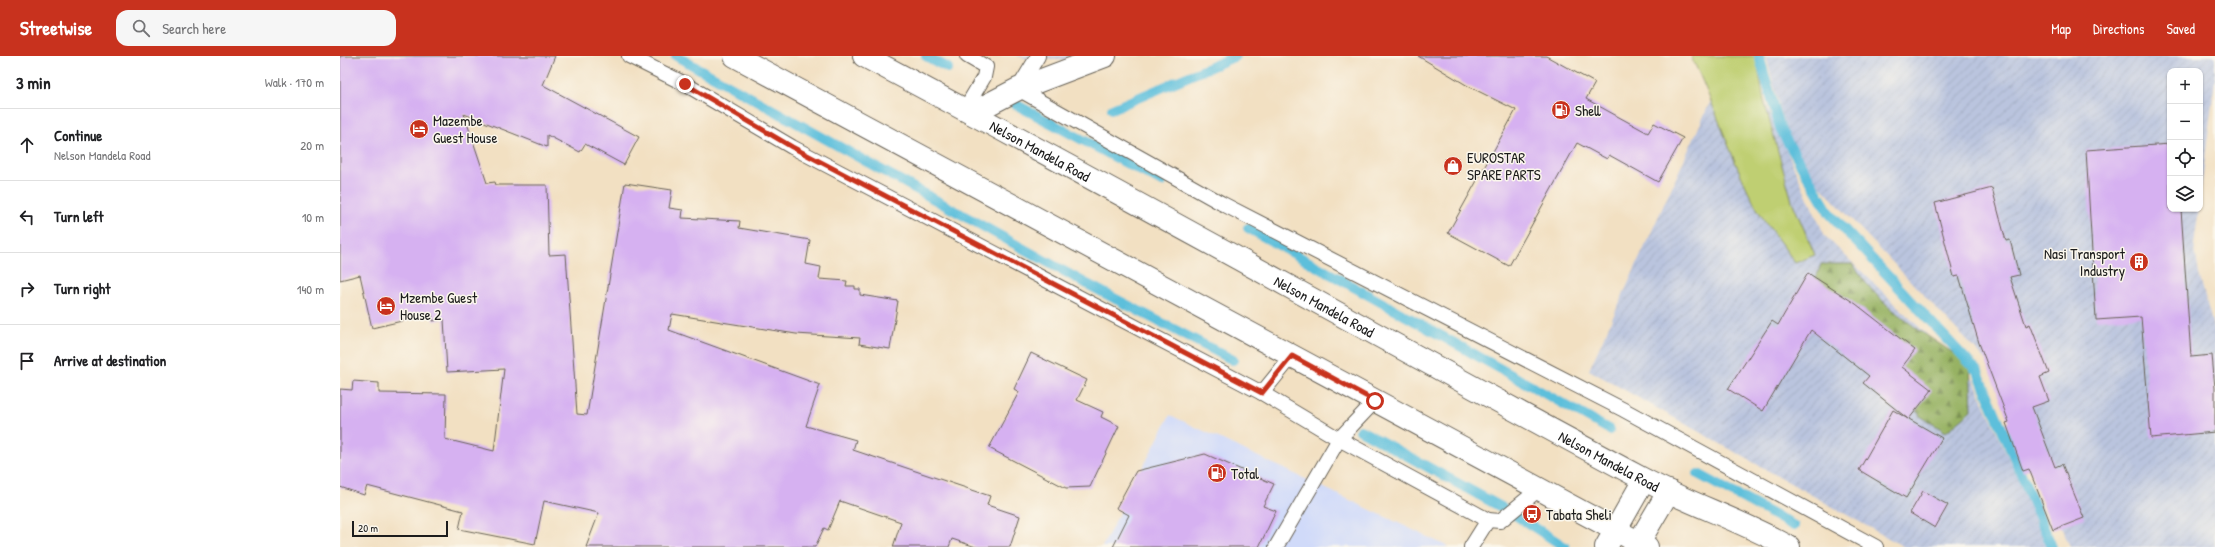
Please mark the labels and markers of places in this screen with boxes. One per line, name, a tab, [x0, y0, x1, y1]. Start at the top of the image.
fuel station icon: Shell	[1550, 99, 1572, 121]
place label: Shell	[1575, 100, 1601, 121]
place label: Mazembe Guest House	[433, 110, 497, 148]
hotel icon: Mazembe Guest House	[408, 118, 430, 140]
place label: EUROSTAR SPARE PARTS	[1467, 147, 1541, 185]
shop icon: EUROSTAR SPARE PARTS	[1442, 155, 1464, 177]
place label: Nasi Transport Industry	[2044, 243, 2126, 281]
building icon: Nasi Transport Industry	[2128, 251, 2150, 273]
place label: Mzembe Guest House 2	[400, 287, 478, 325]
hotel icon: Mzembe Guest House 2	[375, 295, 397, 317]
fuel station icon: Total	[1206, 462, 1228, 484]
place label: Total	[1231, 463, 1259, 484]
bus stop icon: Tabata Sheli	[1521, 503, 1543, 525]
place label: Tabata Sheli	[1546, 504, 1612, 525]

